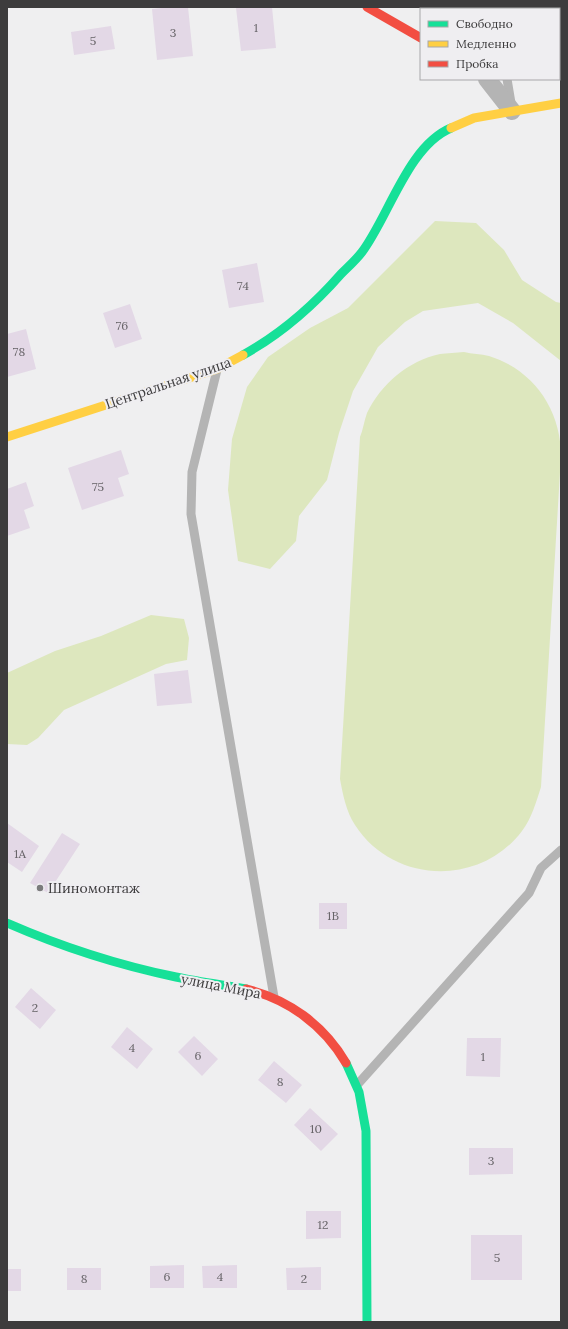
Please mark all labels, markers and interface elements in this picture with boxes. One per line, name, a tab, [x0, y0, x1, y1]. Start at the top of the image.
legend	[420, 8, 560, 80]
text: Свободно	[456, 16, 513, 31]
house number: 1	[254, 20, 258, 35]
house number: 3	[170, 25, 177, 40]
house number: 5	[90, 33, 96, 48]
text: Медленно	[456, 36, 516, 51]
text: Пробка	[456, 56, 498, 71]
house number: 74	[237, 278, 249, 293]
house number: 76	[116, 318, 128, 333]
house number: 78	[13, 344, 25, 359]
street label: Центральная улица	[103, 353, 233, 413]
house number: 75	[92, 479, 104, 494]
house number: 1А	[14, 846, 26, 861]
place label: Шиномонтаж	[48, 879, 140, 897]
marker: Шиномонтаж	[35, 883, 45, 893]
house number: 1В	[327, 908, 339, 923]
street label: улица Мира	[179, 969, 263, 1003]
house number: 2	[32, 1000, 38, 1015]
house number: 4	[129, 1040, 136, 1055]
house number: 6	[195, 1048, 202, 1063]
house number: 1	[481, 1049, 485, 1064]
house number: 8	[277, 1074, 284, 1089]
house number: 10	[310, 1121, 322, 1136]
house number: 3	[488, 1153, 495, 1168]
house number: 12	[318, 1217, 328, 1232]
house number: 5	[494, 1250, 500, 1265]
house number: 6	[164, 1269, 171, 1284]
house number: 4	[217, 1269, 224, 1284]
house number: 8	[81, 1271, 88, 1286]
house number: 2	[301, 1271, 307, 1286]

